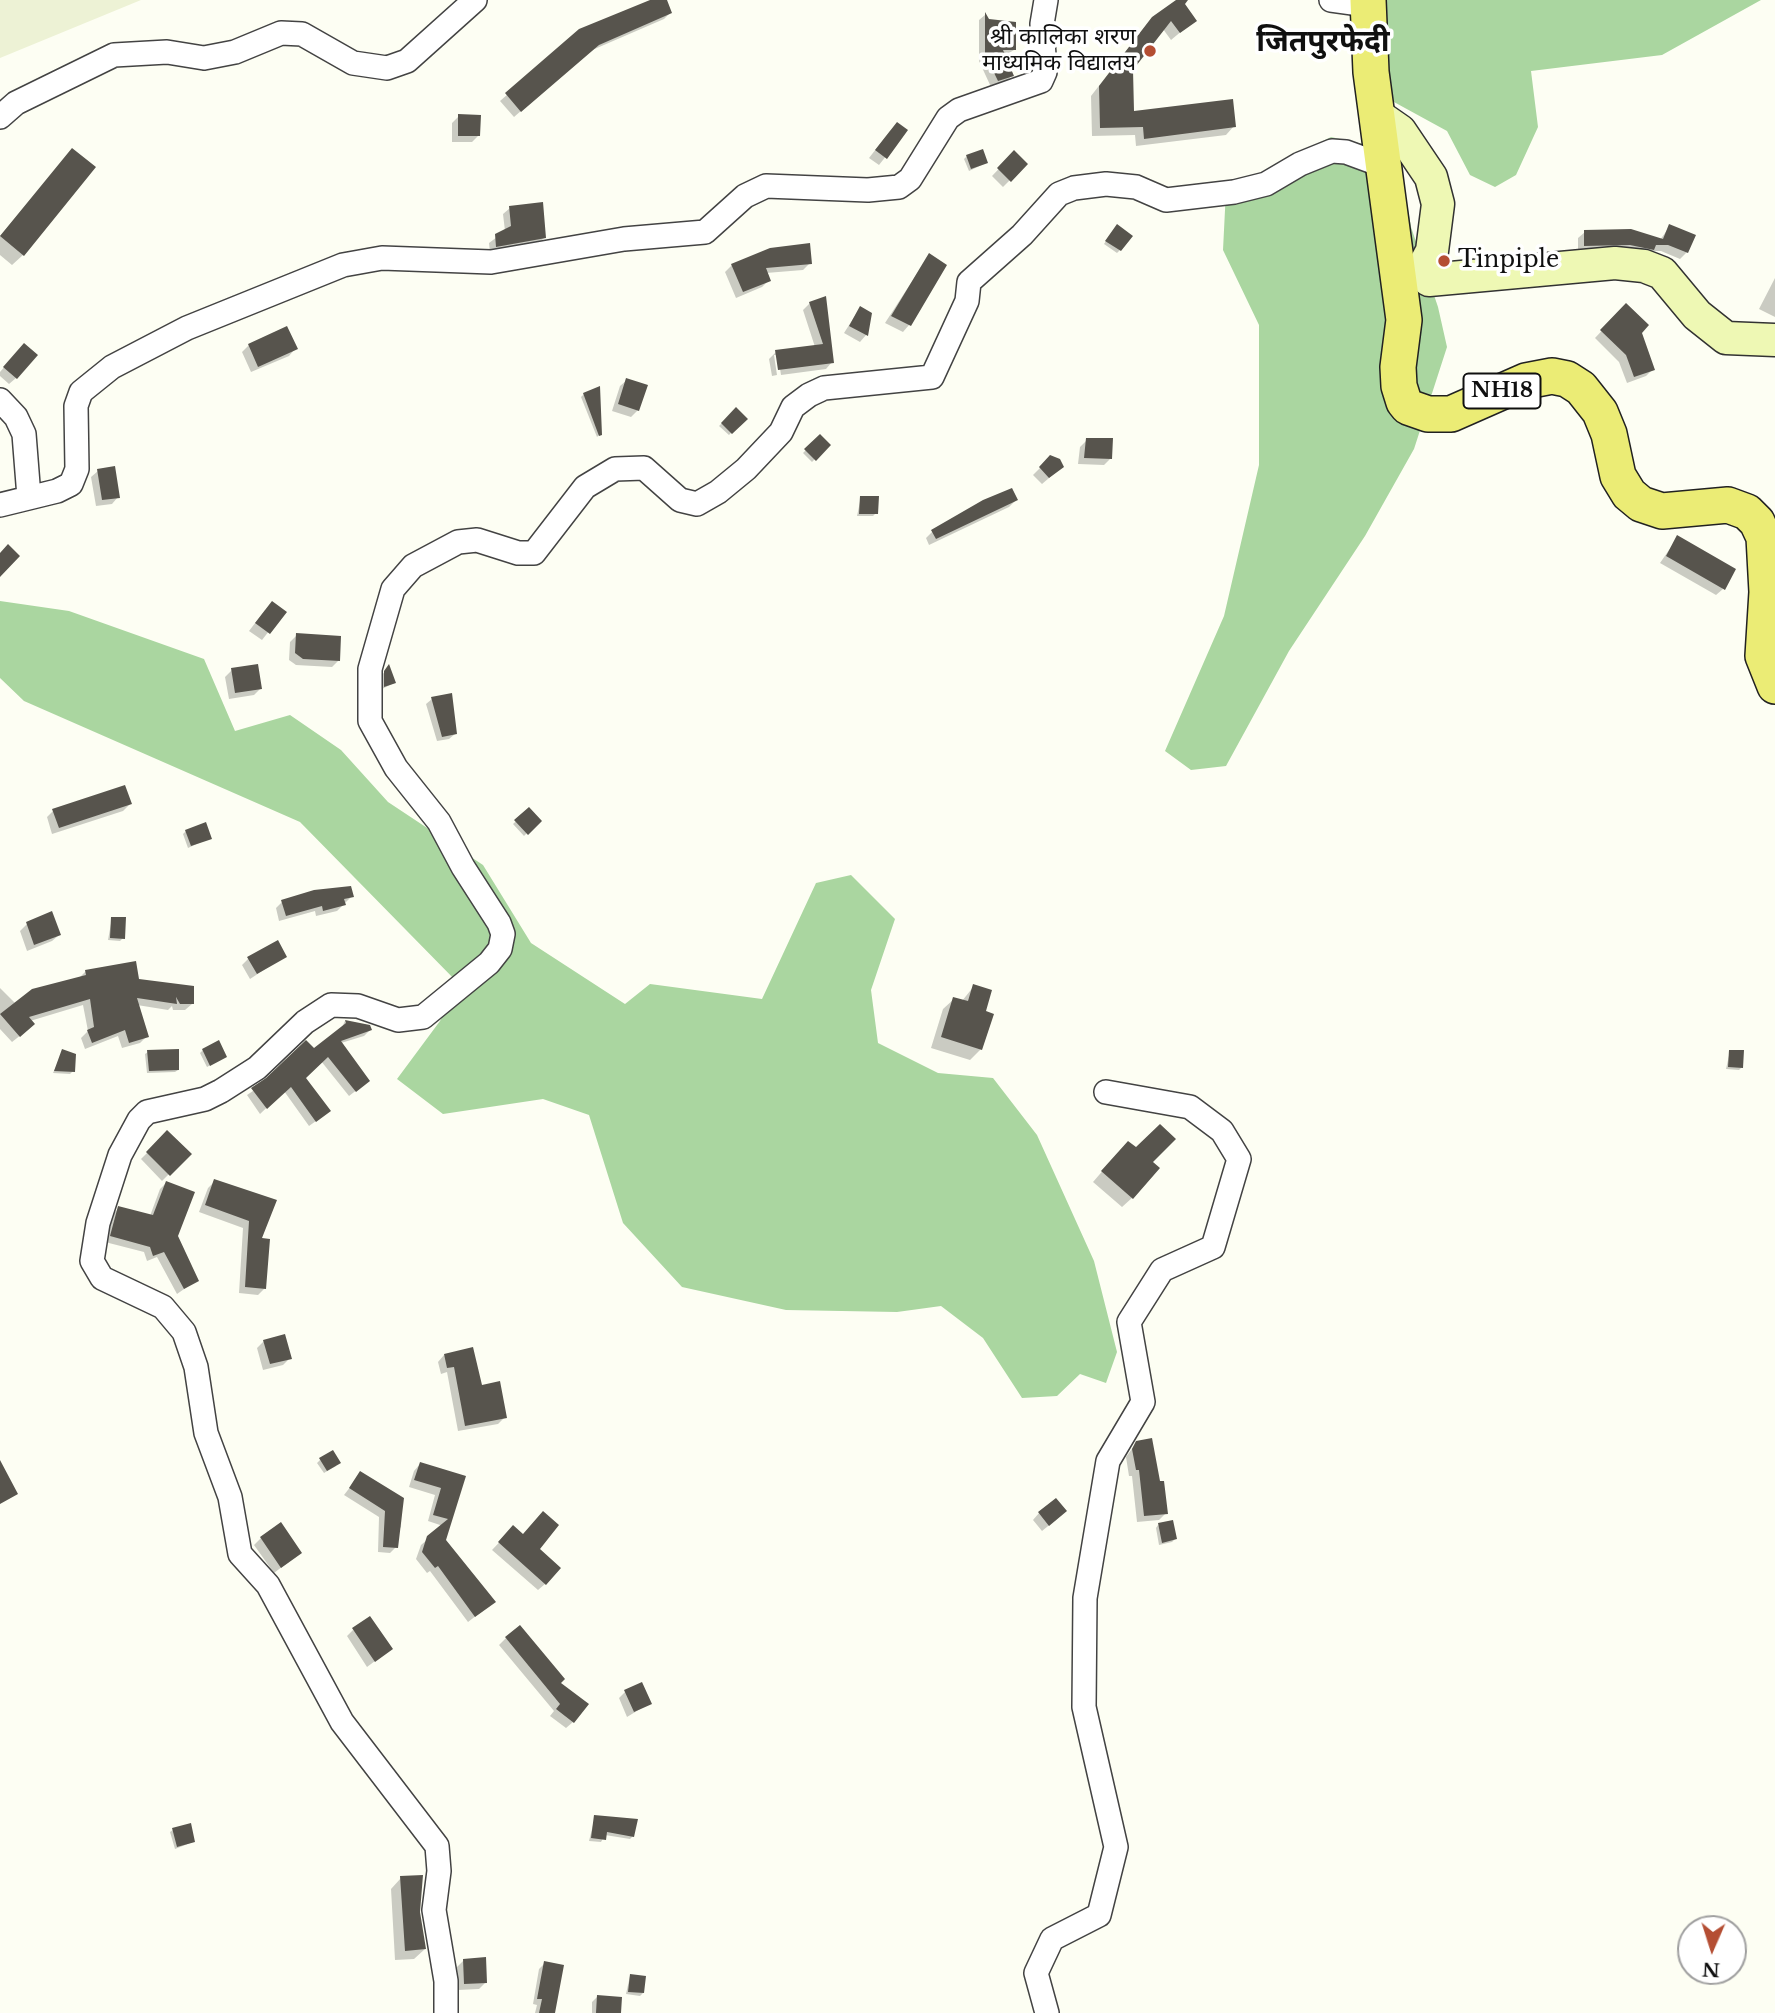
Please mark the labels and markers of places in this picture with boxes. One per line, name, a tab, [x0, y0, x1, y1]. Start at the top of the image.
place label: श्री कालिका शरण माध्यमिक विद्यालय	[982, 24, 1136, 78]
marker: श्री कालिका शरण माध्यमिक विद्यालय	[1142, 43, 1158, 59]
place label: Tinpiple	[1458, 247, 1559, 275]
marker: Tinpiple	[1436, 253, 1452, 269]

